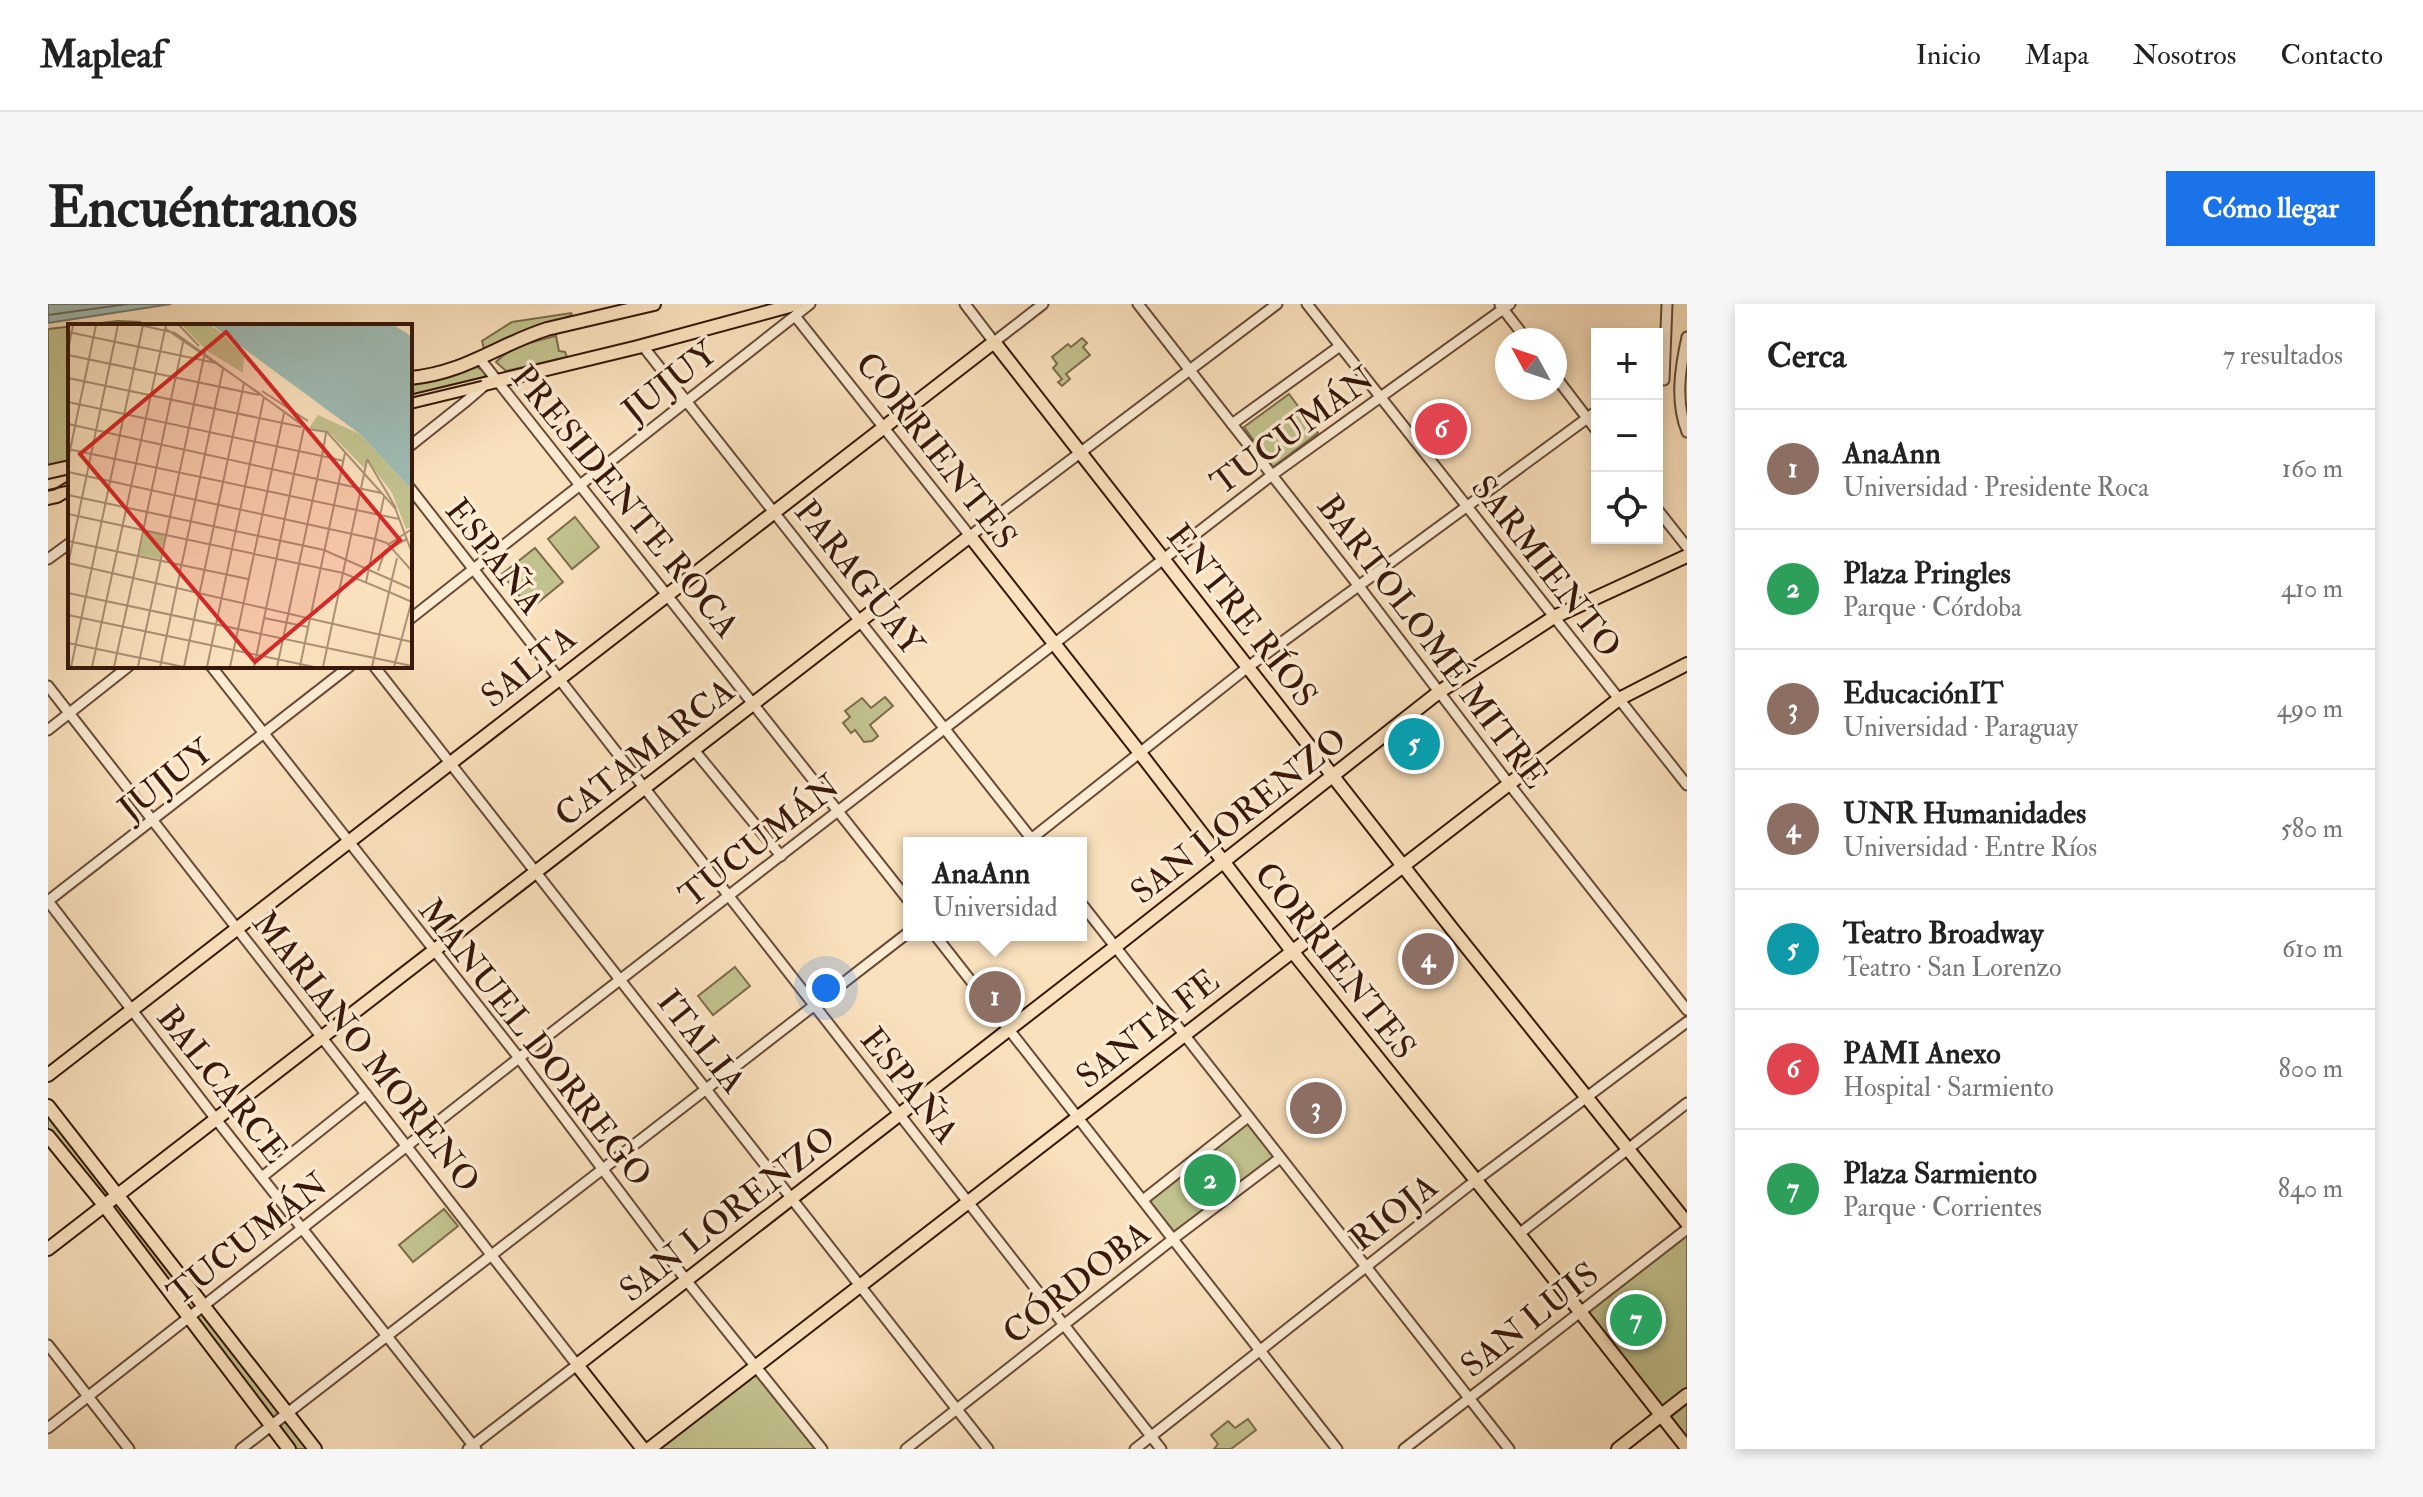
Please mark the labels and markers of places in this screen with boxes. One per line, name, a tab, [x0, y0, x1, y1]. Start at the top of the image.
pin: 6	[1415, 399, 1467, 459]
pin: 5	[1388, 714, 1440, 774]
pin: 4	[1402, 929, 1454, 989]
pin: 1	[969, 967, 1021, 1027]
pin: 3	[1290, 1078, 1342, 1138]
pin: 2	[1184, 1150, 1236, 1210]
pin: 7	[1610, 1290, 1662, 1350]

